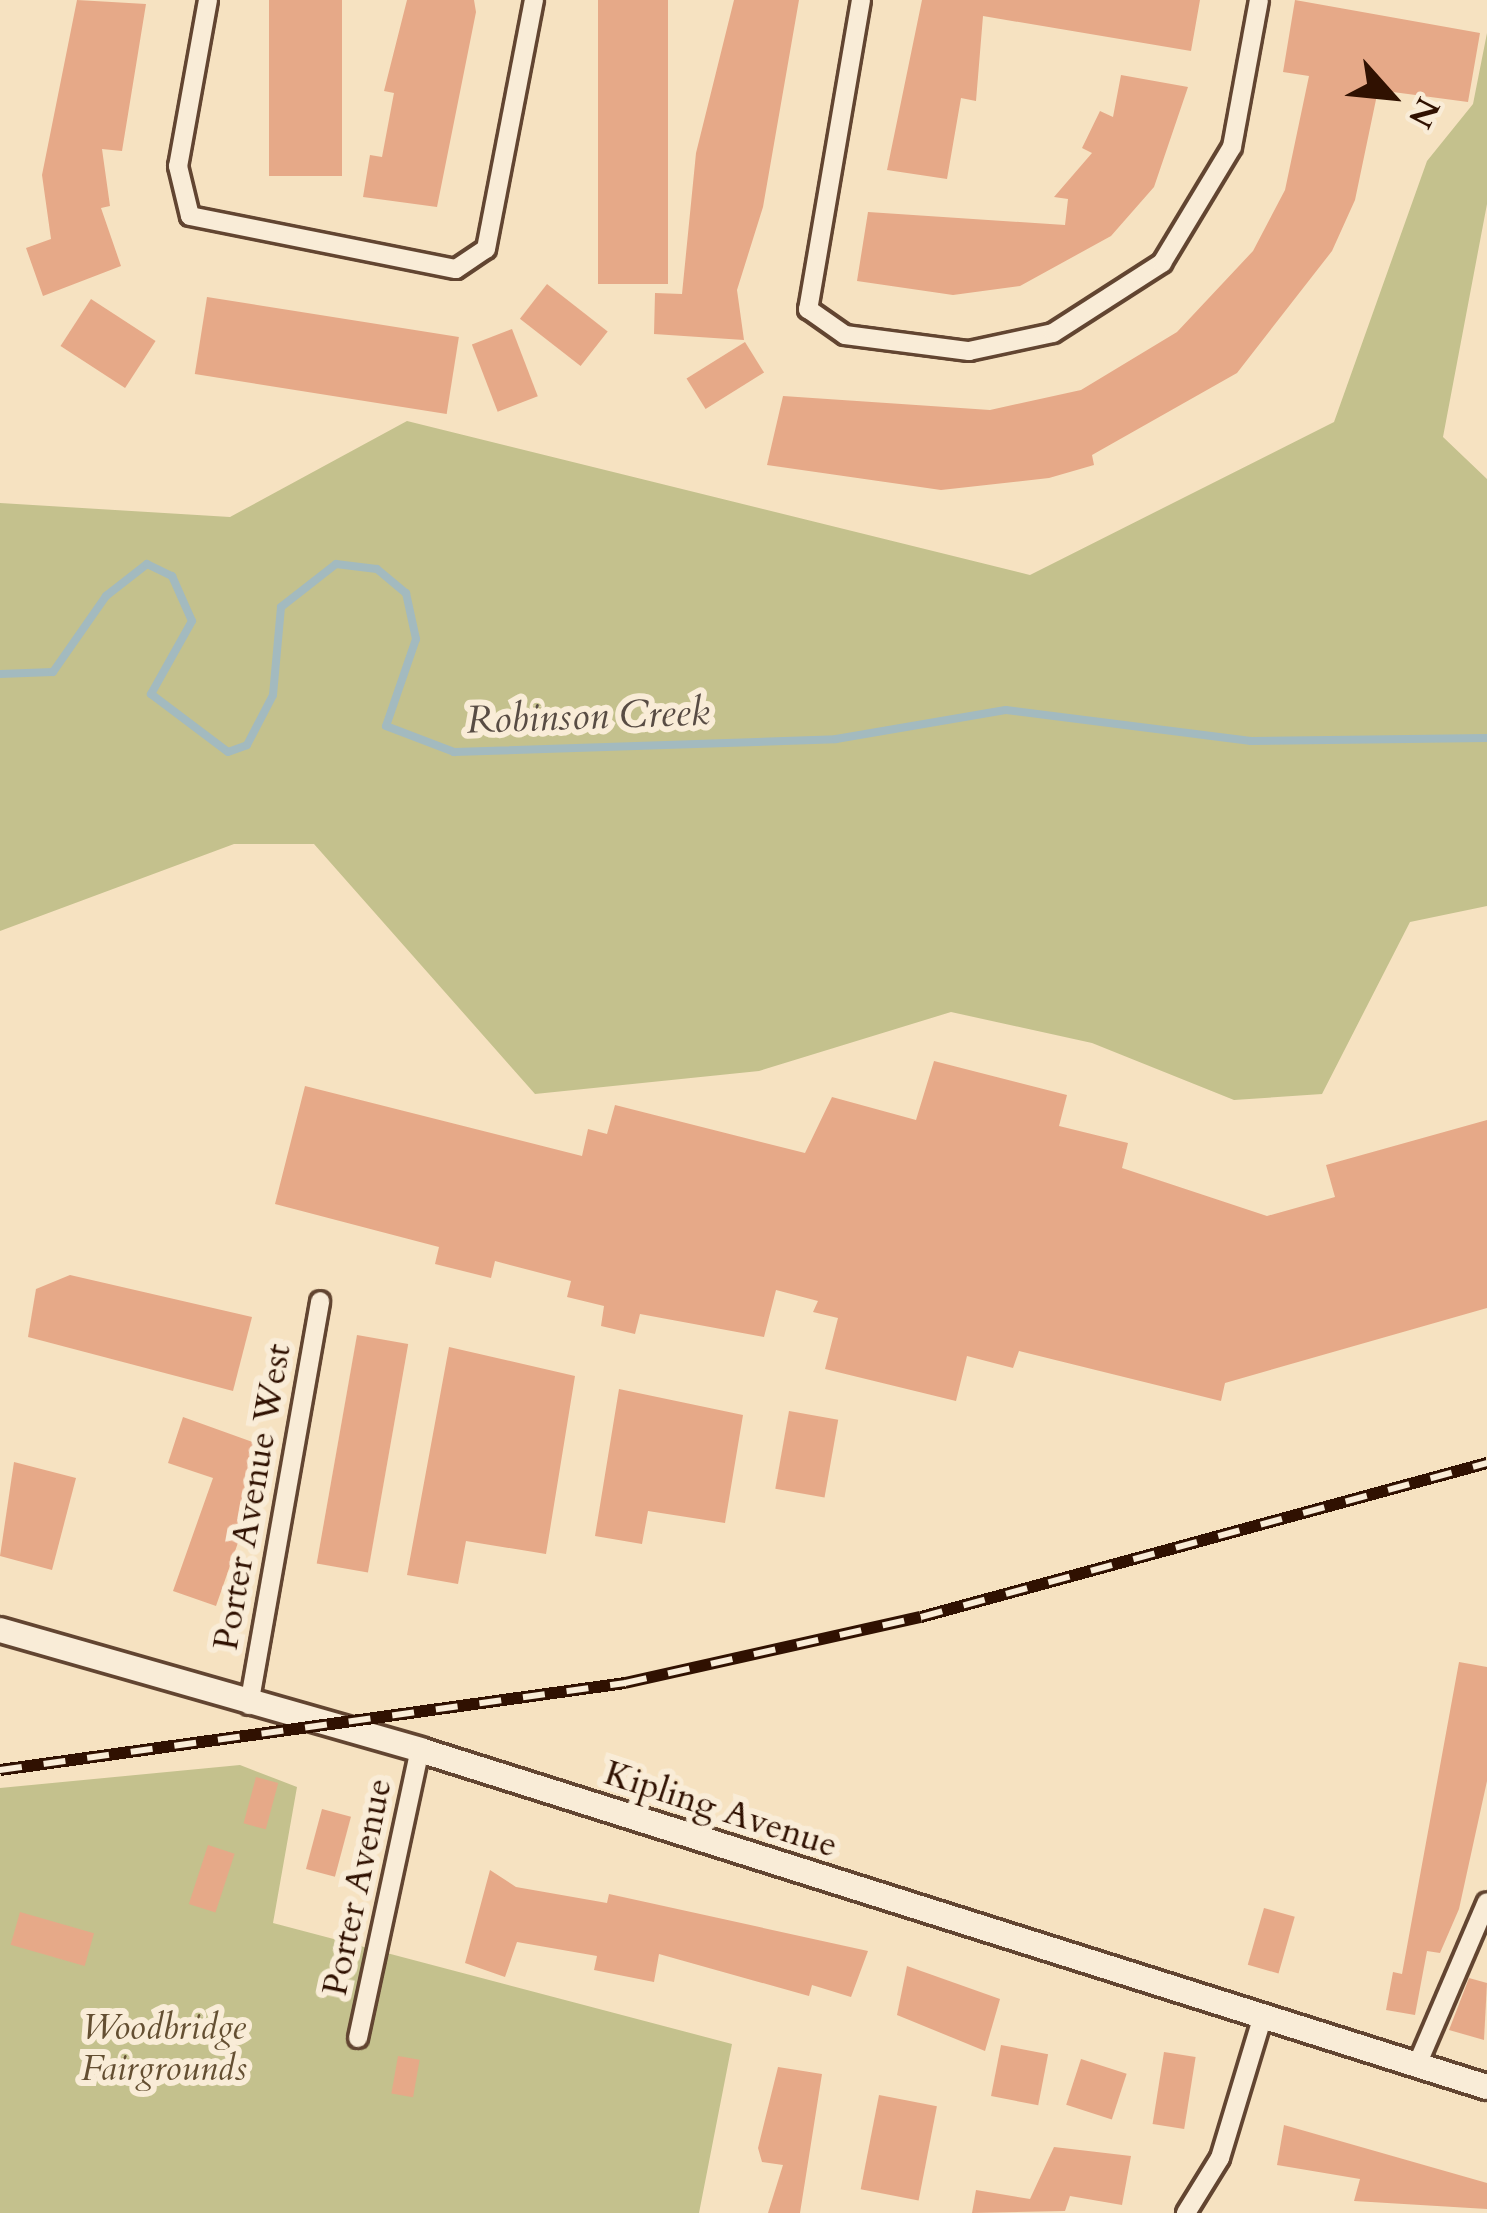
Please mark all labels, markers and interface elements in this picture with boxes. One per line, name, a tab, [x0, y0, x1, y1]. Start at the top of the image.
north arrow	[1331, 36, 1451, 156]
text: N	[1397, 90, 1450, 136]
water label: Robinson Creek	[466, 689, 710, 745]
street label: Porter Avenue West	[204, 1340, 300, 1654]
street label: Kipling Avenue	[599, 1751, 843, 1867]
street label: Porter Avenue	[313, 1774, 401, 2000]
park label: Woodbridge Fairgrounds	[81, 2005, 247, 2090]

